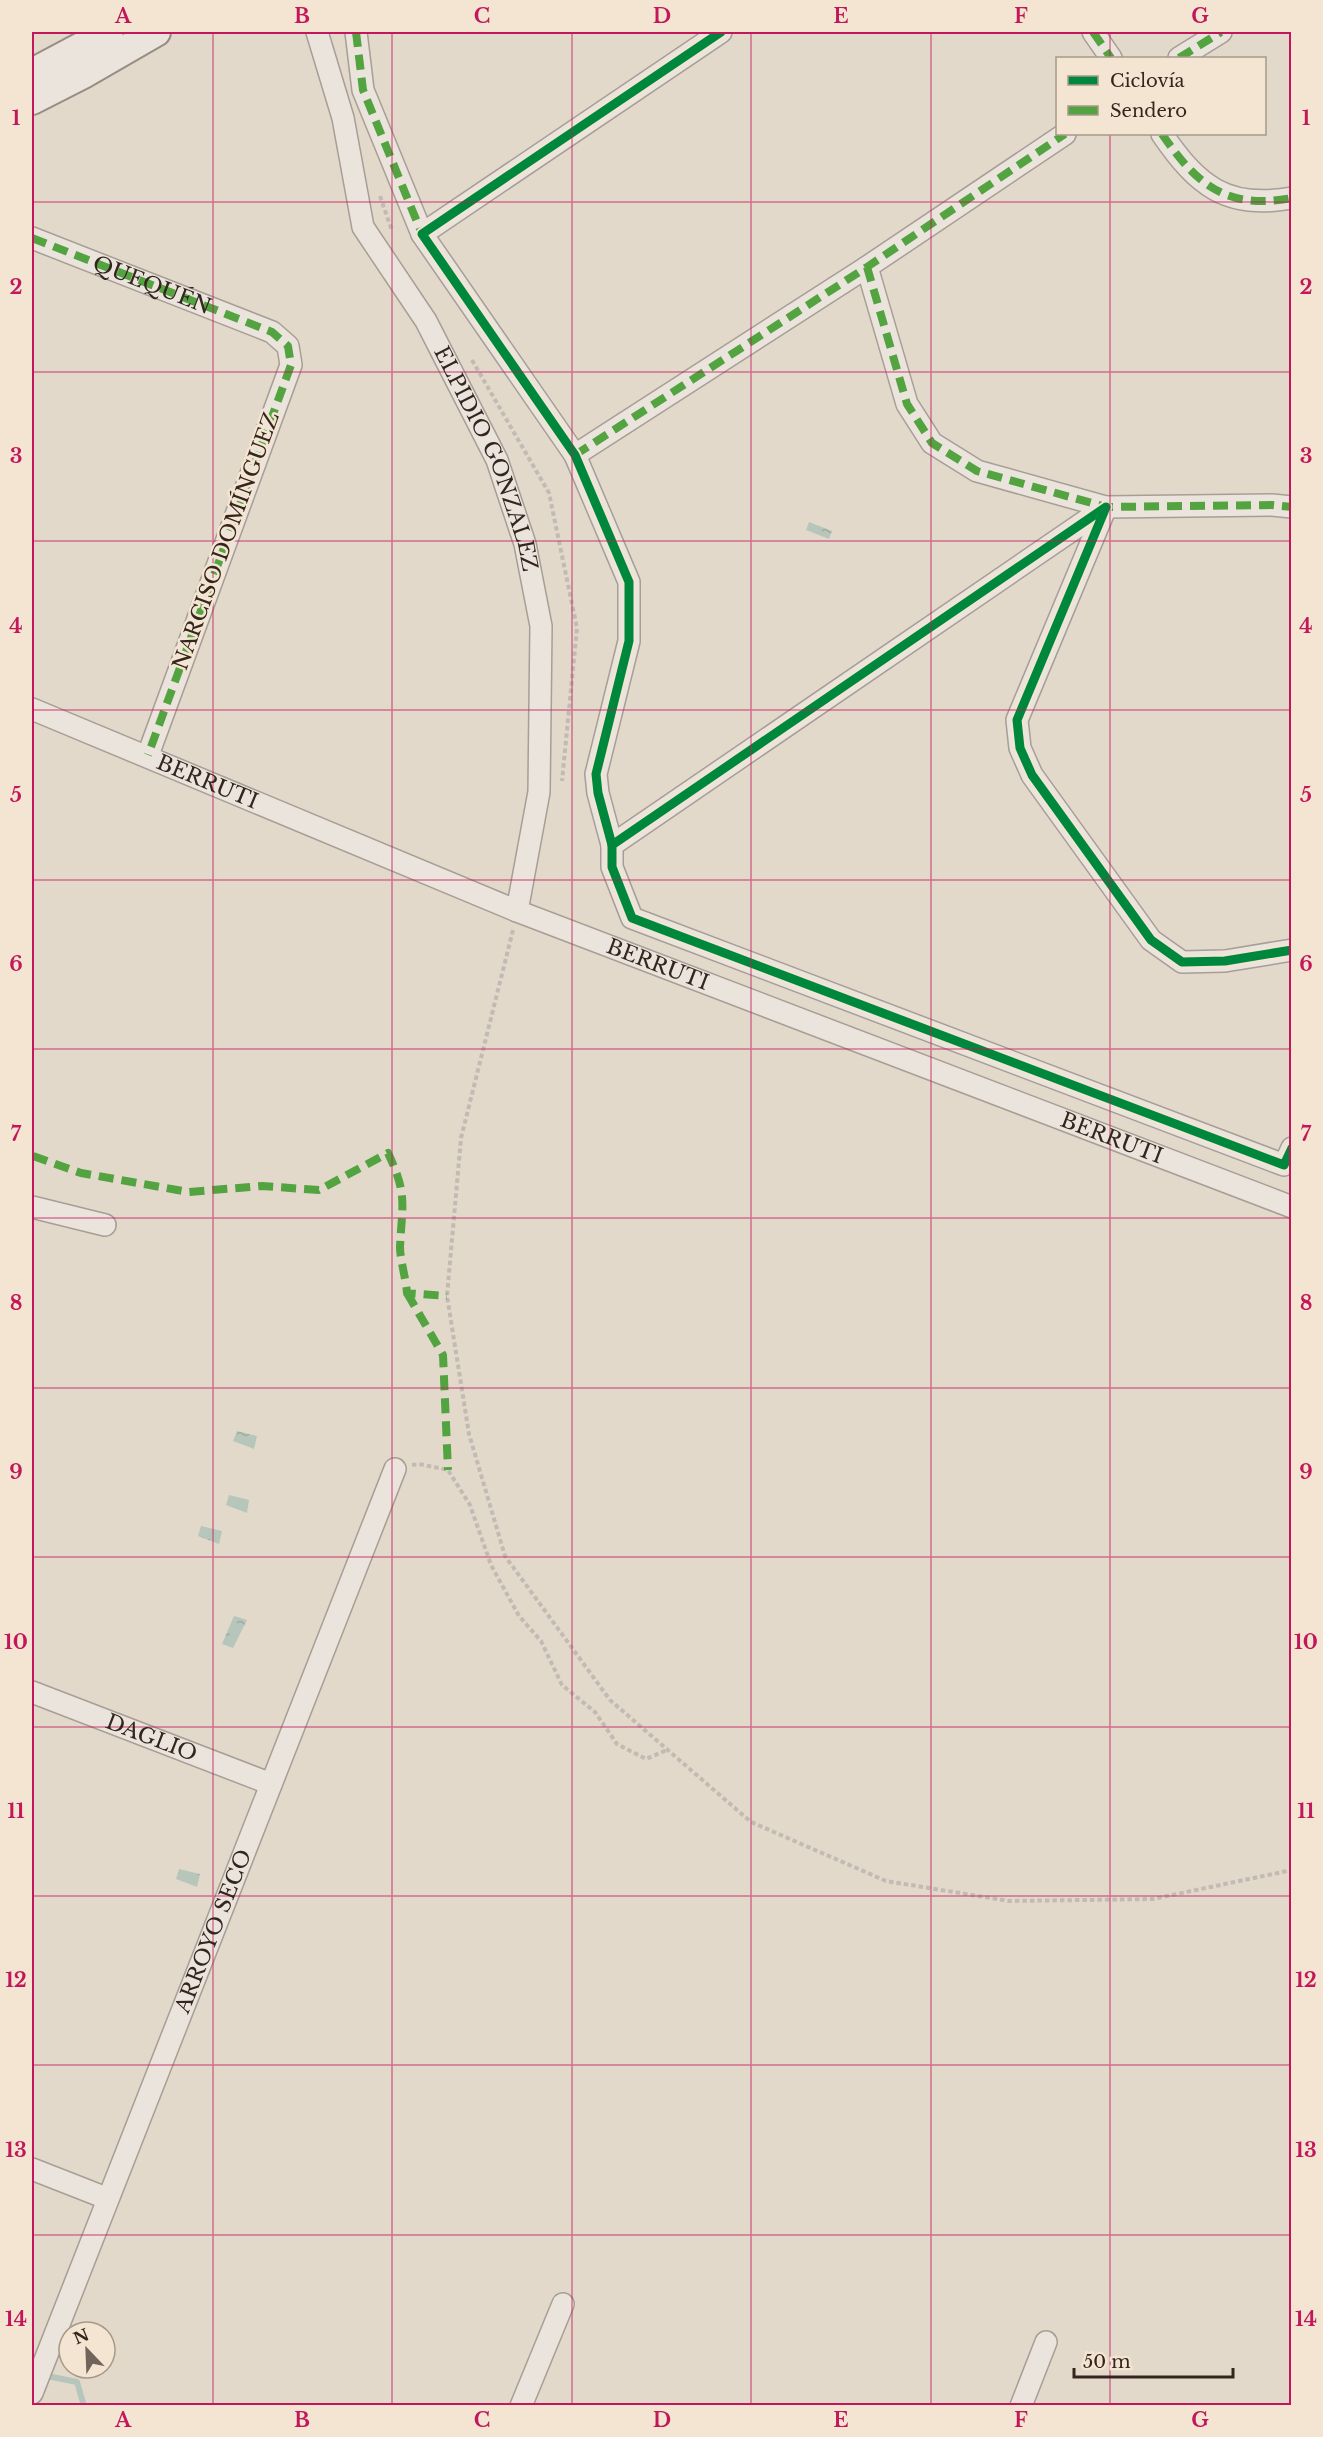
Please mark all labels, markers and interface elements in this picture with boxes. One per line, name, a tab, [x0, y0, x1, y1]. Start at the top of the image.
text: A	[114, 4, 132, 28]
text: B	[294, 4, 310, 28]
text: C	[474, 4, 490, 28]
text: D	[653, 4, 671, 28]
text: E	[833, 4, 849, 28]
text: F	[1014, 4, 1028, 28]
text: G	[1191, 4, 1209, 28]
legend	[1056, 57, 1266, 135]
text: Ciclovía	[1110, 70, 1185, 92]
text: Sendero	[1110, 100, 1187, 122]
text: 1	[12, 106, 21, 130]
text: 1	[1302, 106, 1311, 130]
street label: QUEQUÉN	[89, 250, 215, 320]
text: 2	[9, 275, 23, 299]
text: 2	[1299, 275, 1313, 299]
street label: ELPIDIO GONZALEZ	[428, 342, 543, 574]
street label: NARCISO DOMÍNGUEZ	[167, 409, 285, 673]
text: 3	[10, 444, 22, 468]
text: 3	[1300, 444, 1312, 468]
text: 4	[9, 614, 23, 638]
text: 4	[1299, 614, 1313, 638]
street label: BERRUTI	[153, 749, 262, 815]
text: 5	[10, 783, 22, 807]
text: 5	[1300, 783, 1312, 807]
street label: BERRUTI	[603, 933, 713, 996]
text: 6	[9, 952, 23, 976]
text: 6	[1299, 952, 1313, 976]
street label: BERRUTI	[1057, 1107, 1167, 1169]
text: 7	[11, 1122, 22, 1146]
text: 7	[1301, 1122, 1312, 1146]
text: 8	[10, 1291, 22, 1315]
text: 8	[1300, 1291, 1312, 1315]
text: 9	[9, 1460, 23, 1484]
text: 9	[1299, 1460, 1313, 1484]
text: 10	[4, 1630, 28, 1654]
text: 10	[1294, 1630, 1318, 1654]
street label: DAGLIO	[102, 1709, 201, 1767]
text: 11	[7, 1799, 25, 1823]
text: 11	[1297, 1799, 1315, 1823]
street label: ARROYO SECO	[169, 1846, 257, 2018]
text: 12	[5, 1968, 27, 1992]
text: 12	[1295, 1968, 1317, 1992]
text: 13	[5, 2138, 27, 2162]
text: 13	[1295, 2138, 1317, 2162]
text: 14	[5, 2307, 27, 2331]
text: 14	[1295, 2307, 1317, 2331]
north arrow	[57, 2320, 117, 2380]
text: N	[70, 2324, 92, 2348]
scale bar	[1074, 2341, 1233, 2379]
text: 50 m	[1083, 2351, 1131, 2373]
text: A	[114, 2408, 132, 2432]
text: B	[294, 2408, 310, 2432]
text: C	[474, 2408, 490, 2432]
text: D	[653, 2408, 671, 2432]
text: E	[833, 2408, 849, 2432]
text: F	[1014, 2408, 1028, 2432]
text: G	[1191, 2408, 1209, 2432]

